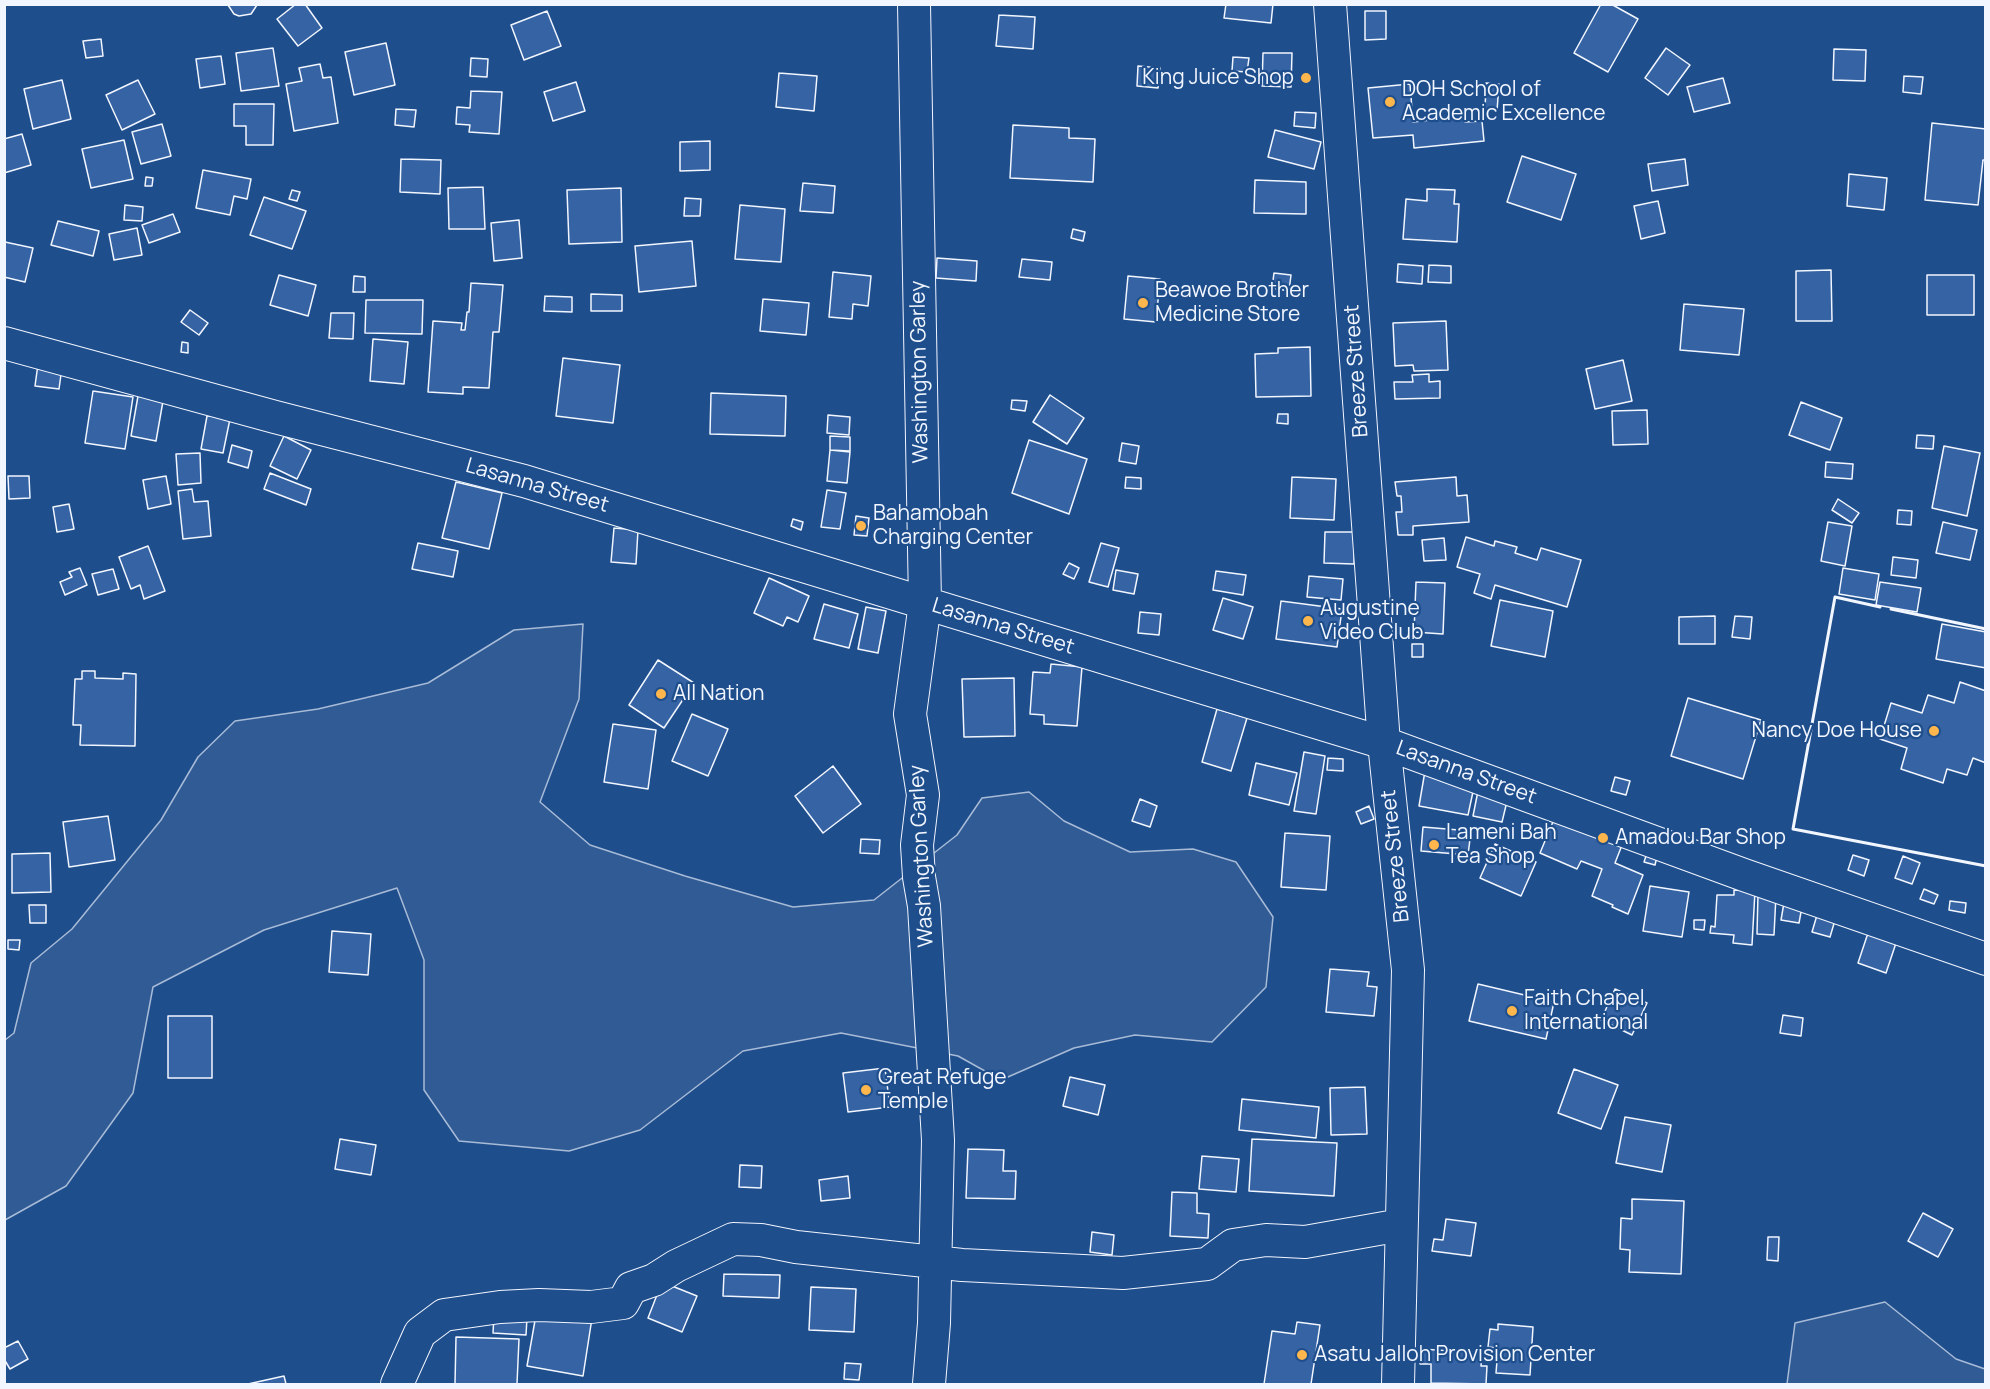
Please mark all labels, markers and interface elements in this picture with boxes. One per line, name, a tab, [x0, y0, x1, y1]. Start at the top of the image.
place label: King Juice Shop	[1142, 65, 1294, 91]
marker: King Juice Shop	[1299, 71, 1313, 85]
place label: DOH School of Academic Excellence	[1402, 77, 1605, 127]
marker: DOH School of Academic Excellence	[1383, 95, 1397, 109]
place label: Beawoe Brother Medicine Store	[1155, 278, 1309, 328]
street label: Washington Garley	[906, 280, 934, 464]
marker: Beawoe Brother Medicine Store	[1136, 296, 1150, 310]
street label: Breeze Street	[1340, 304, 1374, 438]
street label: Lasanna Street	[463, 454, 611, 518]
place label: Bahamobah Charging Center	[873, 501, 1033, 551]
marker: Bahamobah Charging Center	[854, 519, 868, 533]
street label: Lasanna Street	[929, 593, 1077, 661]
place label: Augustine Video Club	[1320, 596, 1423, 646]
marker: Augustine Video Club	[1301, 614, 1315, 628]
place label: All Nation	[673, 681, 765, 707]
marker: All Nation	[654, 687, 668, 701]
place label: Nancy Doe House	[1752, 718, 1922, 744]
marker: Nancy Doe House	[1927, 724, 1941, 738]
street label: Lasanna Street	[1392, 736, 1540, 810]
street label: Washington Garley	[905, 764, 939, 948]
street label: Breeze Street	[1377, 788, 1415, 924]
place label: Lameni Bah Tea Shop	[1446, 820, 1557, 870]
place label: Amadou Bar Shop	[1615, 825, 1786, 851]
marker: Amadou Bar Shop	[1596, 831, 1610, 845]
marker: Lameni Bah Tea Shop	[1427, 838, 1441, 852]
place label: Faith Chapel International	[1524, 986, 1648, 1036]
marker: Faith Chapel International	[1505, 1004, 1519, 1018]
place label: Great Refuge Temple	[878, 1065, 1007, 1115]
marker: Great Refuge Temple	[859, 1083, 873, 1097]
place label: Asatu Jalloh Provision Center	[1314, 1342, 1595, 1368]
marker: Asatu Jalloh Provision Center	[1295, 1348, 1309, 1362]

